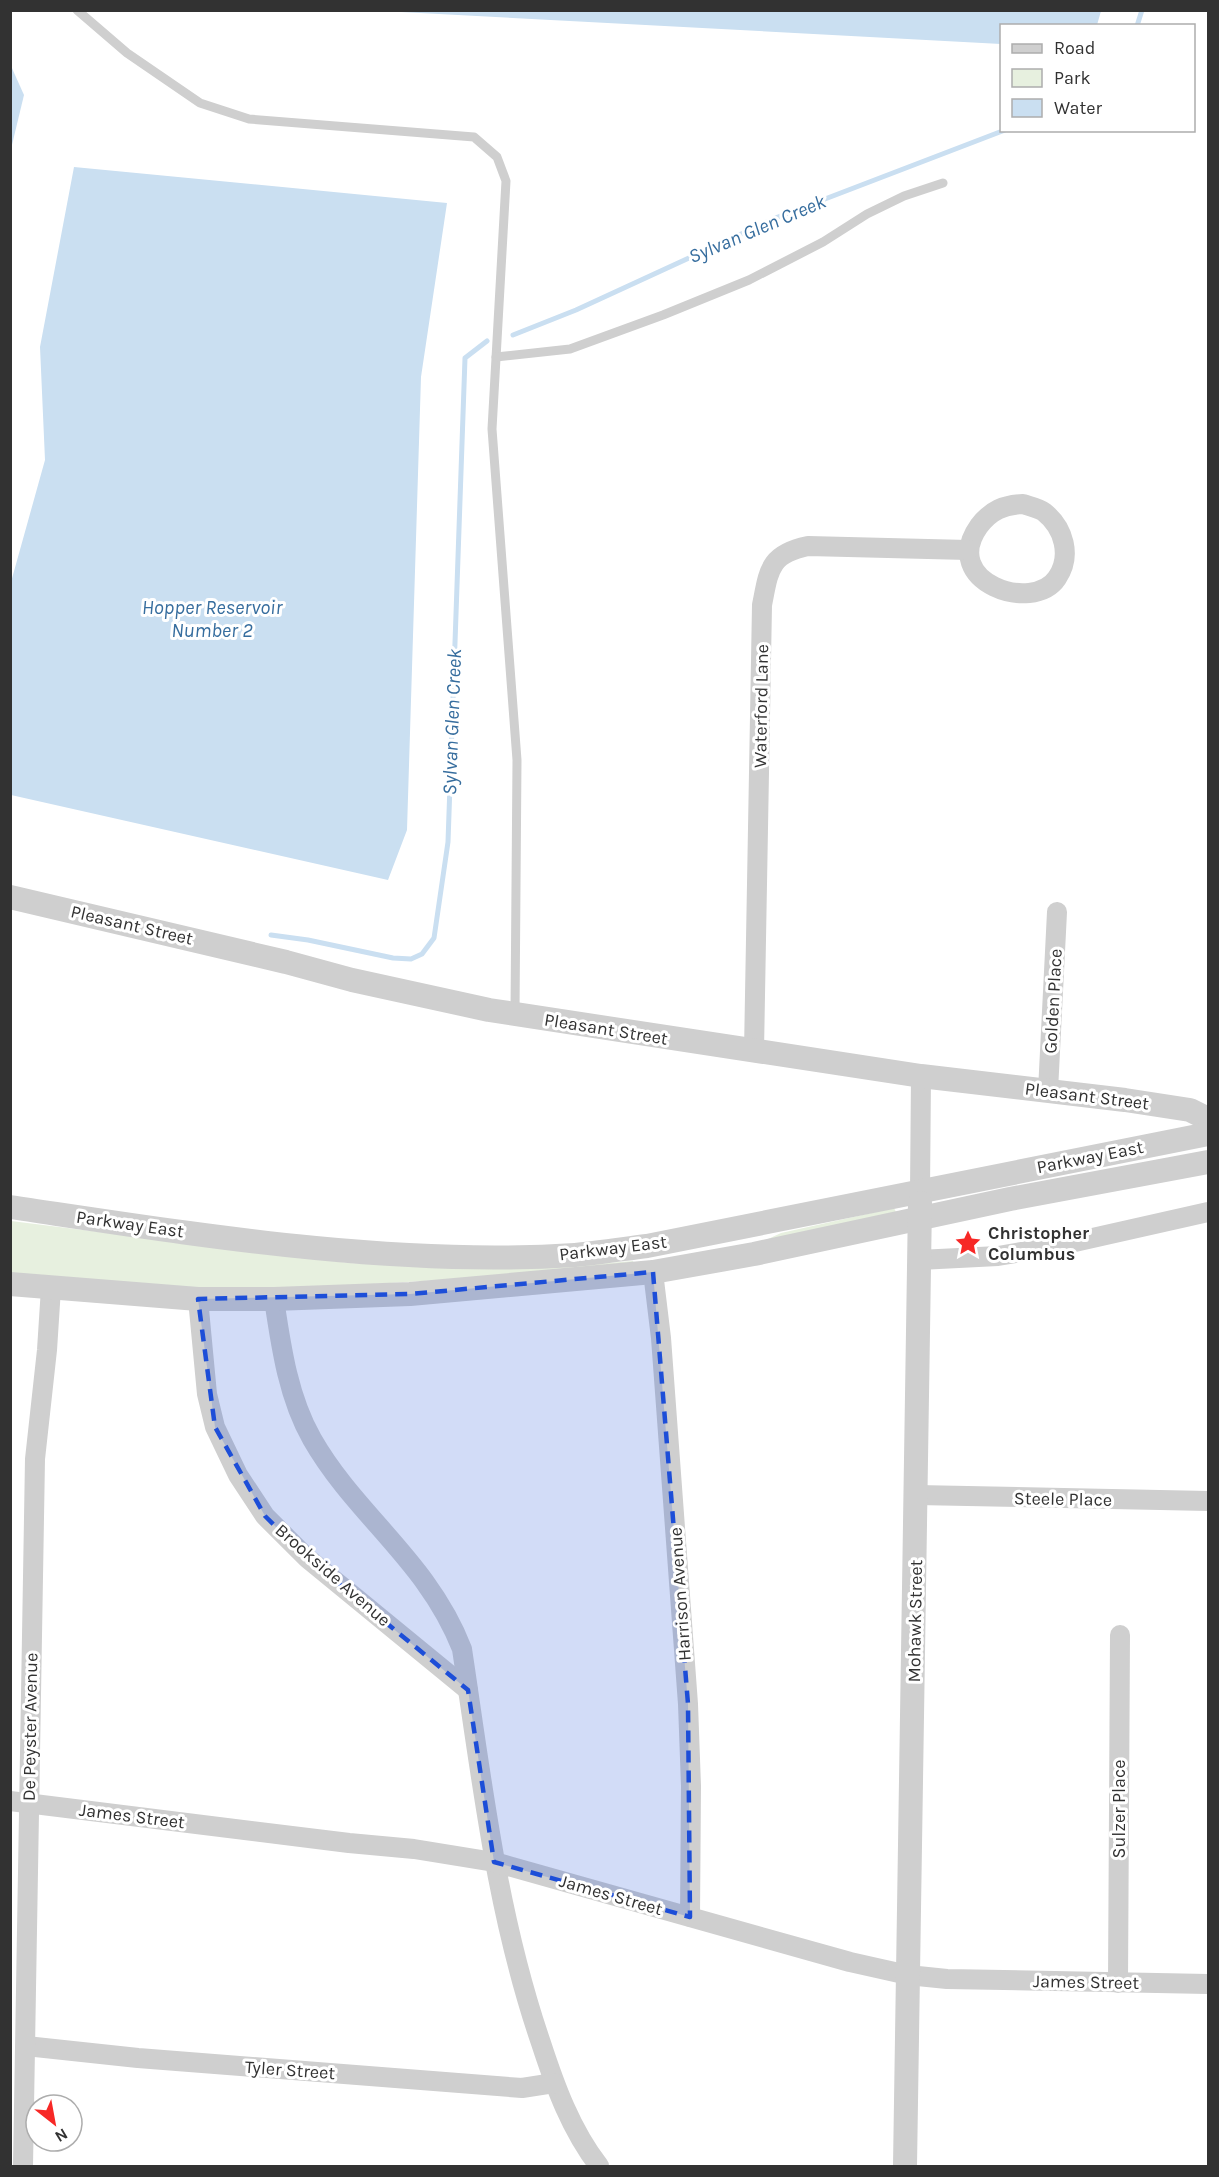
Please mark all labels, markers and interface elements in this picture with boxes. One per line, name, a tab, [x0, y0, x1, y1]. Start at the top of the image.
legend	[1000, 24, 1195, 132]
text: Road	[1054, 37, 1095, 59]
text: Park	[1054, 67, 1091, 89]
text: Water	[1054, 97, 1102, 119]
water label: Sylvan Glen Creek	[685, 189, 830, 268]
water label: Hopper Reservoir Number 2	[142, 596, 283, 642]
street label: Waterford Lane	[749, 644, 773, 768]
water label: Sylvan Glen Creek	[438, 648, 466, 796]
street label: Pleasant Street	[69, 900, 196, 950]
street label: Golden Place	[1039, 948, 1067, 1054]
street label: Pleasant Street	[543, 1008, 670, 1050]
street label: Pleasant Street	[1024, 1077, 1151, 1115]
street label: Parkway East	[1035, 1136, 1146, 1178]
street label: Parkway East	[75, 1206, 185, 1242]
place label: Christopher Columbus	[988, 1222, 1089, 1265]
place icon: Christopher Columbus	[953, 1228, 983, 1258]
street label: Parkway East	[558, 1230, 668, 1266]
street label: Steele Place	[1014, 1487, 1112, 1511]
street label: Brookside Avenue	[271, 1519, 395, 1631]
street label: Harrison Avenue	[664, 1526, 696, 1662]
street label: Mohawk Street	[903, 1559, 927, 1683]
street label: De Peyster Avenue	[18, 1653, 42, 1801]
street label: Sulzer Place	[1108, 1760, 1130, 1858]
street label: James Street	[78, 1799, 186, 1833]
street label: James Street	[557, 1870, 665, 1920]
street label: James Street	[1033, 1970, 1140, 1994]
street label: Tyler Street	[244, 2056, 336, 2084]
north arrow	[24, 2093, 84, 2153]
text: N	[52, 2124, 71, 2147]

